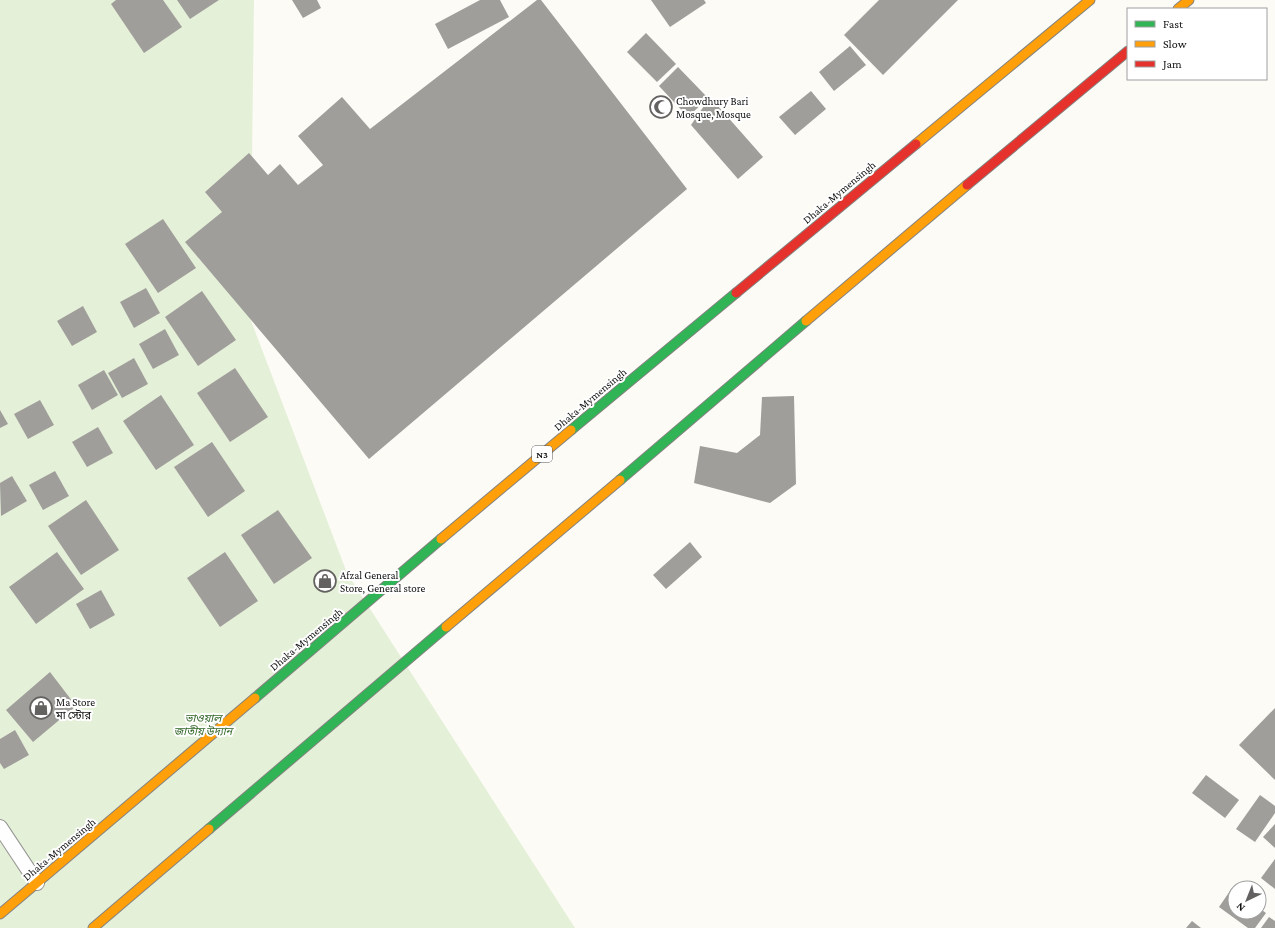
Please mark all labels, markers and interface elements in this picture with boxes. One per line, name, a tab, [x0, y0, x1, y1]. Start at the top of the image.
legend	[1127, 8, 1267, 80]
text: Fast	[1163, 17, 1184, 31]
text: Slow	[1163, 37, 1187, 51]
text: Jam	[1162, 57, 1182, 71]
mosque icon: Chowdhury Bari Mosque, Mosque	[648, 94, 674, 120]
place label: Chowdhury Bari Mosque, Mosque	[676, 95, 751, 121]
street label: Dhaka-Mymensingh	[800, 158, 878, 227]
street label: Dhaka-Mymensingh	[551, 365, 629, 434]
road number: N3	[532, 446, 552, 462]
shop icon: Afzal General Store, General store	[312, 568, 338, 594]
place label: Afzal General Store, General store	[340, 569, 425, 595]
street label: Dhaka-Mymensingh	[267, 605, 345, 674]
shop icon: Ma Store মা স্টোর	[28, 695, 54, 721]
place label: Ma Store মা স্টোর	[55, 696, 95, 721]
park label: ভাওয়াল জাতীয় উদ্যান	[174, 712, 235, 737]
street label: Dhaka-Mymensingh	[20, 815, 98, 884]
north arrow	[1227, 880, 1267, 920]
text: N	[1233, 900, 1247, 914]

